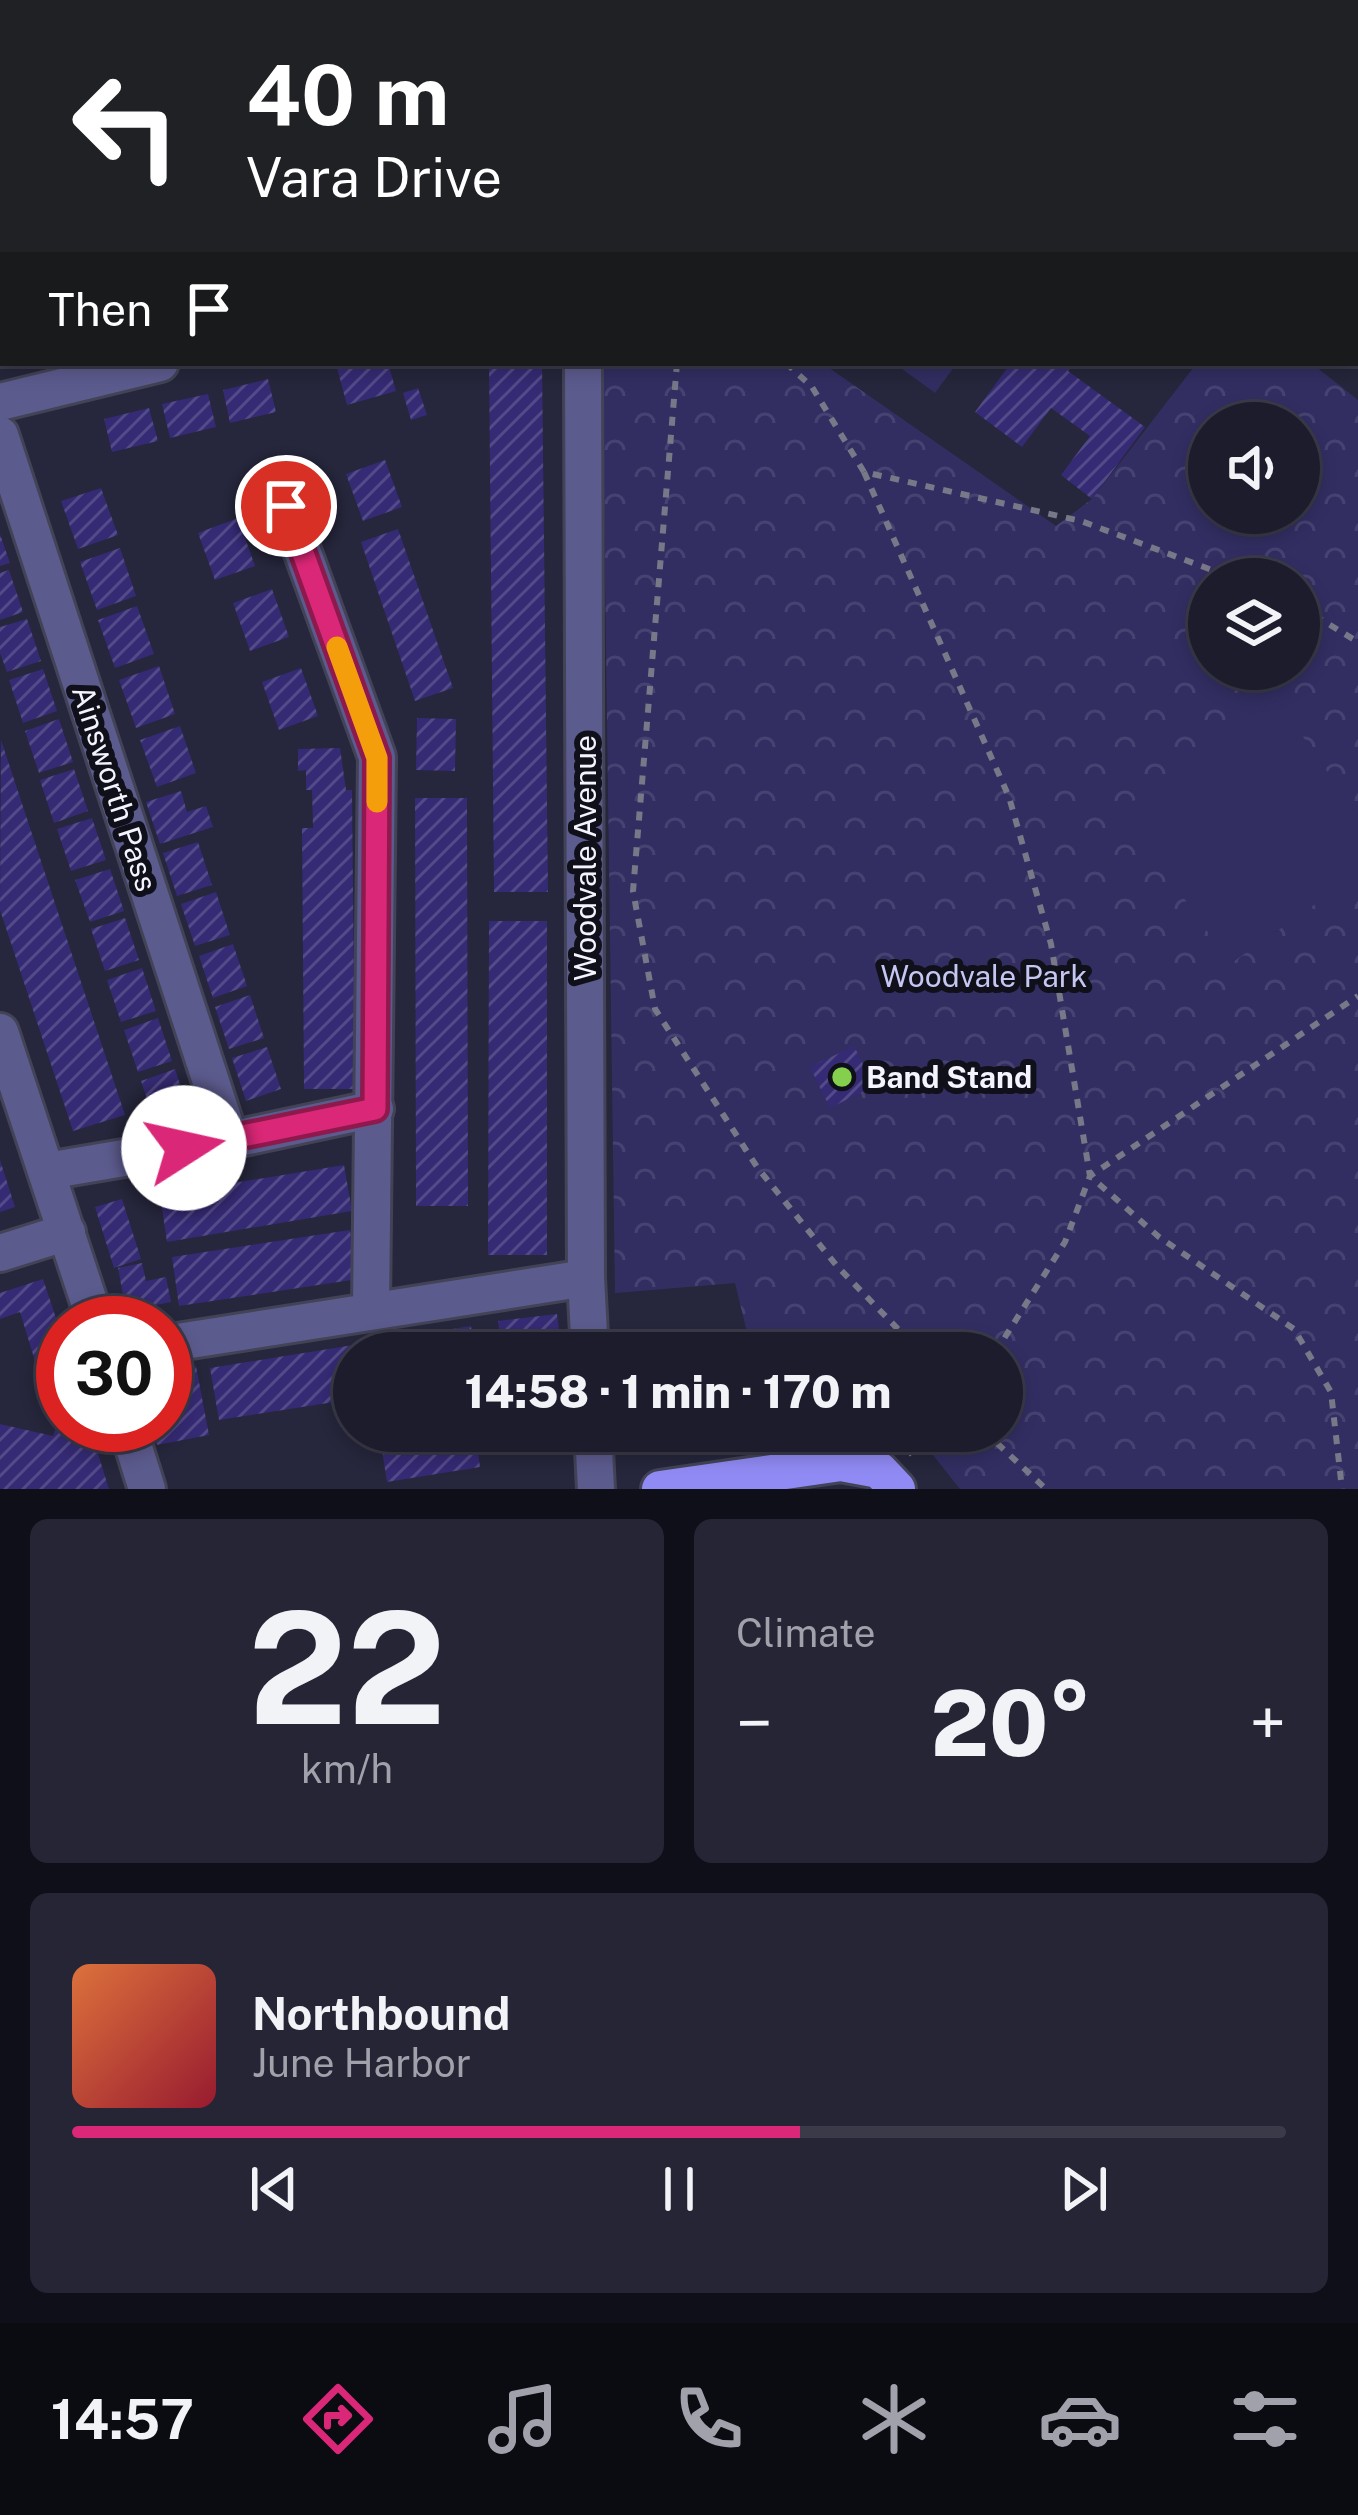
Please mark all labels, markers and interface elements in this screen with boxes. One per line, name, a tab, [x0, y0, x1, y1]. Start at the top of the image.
text: 40 m	[246, 45, 449, 144]
icon: left	[48, 48, 204, 204]
text: Vara Drive	[246, 146, 502, 209]
icon: arrive	[176, 276, 242, 342]
text: Then	[48, 283, 152, 336]
map controls	[1188, 402, 1320, 690]
button: sound	[1188, 402, 1320, 534]
pin	[235, 455, 337, 557]
icon: arrive	[253, 473, 319, 539]
button: layers	[1188, 558, 1320, 690]
street label: Ainsworth Pass	[65, 680, 165, 896]
street label: Woodvale Avenue	[567, 735, 603, 981]
park label: Woodvale Park	[881, 958, 1087, 994]
place label: Band Stand	[866, 1059, 1032, 1095]
marker: Band Stand	[829, 1064, 855, 1090]
position arrow	[121, 1085, 247, 1211]
speed limit sign: 30	[36, 1296, 192, 1452]
text: 14:58 · 1 min · 170 m	[465, 1365, 891, 1418]
text: 22	[248, 1576, 446, 1759]
text: Climate	[736, 1610, 876, 1656]
text: 20°	[930, 1670, 1092, 1776]
text: −	[736, 1684, 773, 1762]
text: +	[1249, 1684, 1286, 1762]
text: km/h	[301, 1746, 393, 1792]
text: Northbound	[252, 1987, 510, 2040]
text: June Harbor	[252, 2040, 471, 2086]
icon: previous	[241, 2156, 307, 2222]
icon: pause	[646, 2156, 712, 2222]
icon: next	[1051, 2156, 1117, 2222]
icon: directions	[296, 2377, 380, 2461]
icon: music	[481, 2377, 565, 2461]
icon: phone	[667, 2377, 751, 2461]
icon: climate	[852, 2377, 936, 2461]
icon: car	[1038, 2377, 1122, 2461]
icon: filters	[1223, 2377, 1307, 2461]
text: 14:57	[51, 2388, 194, 2451]

